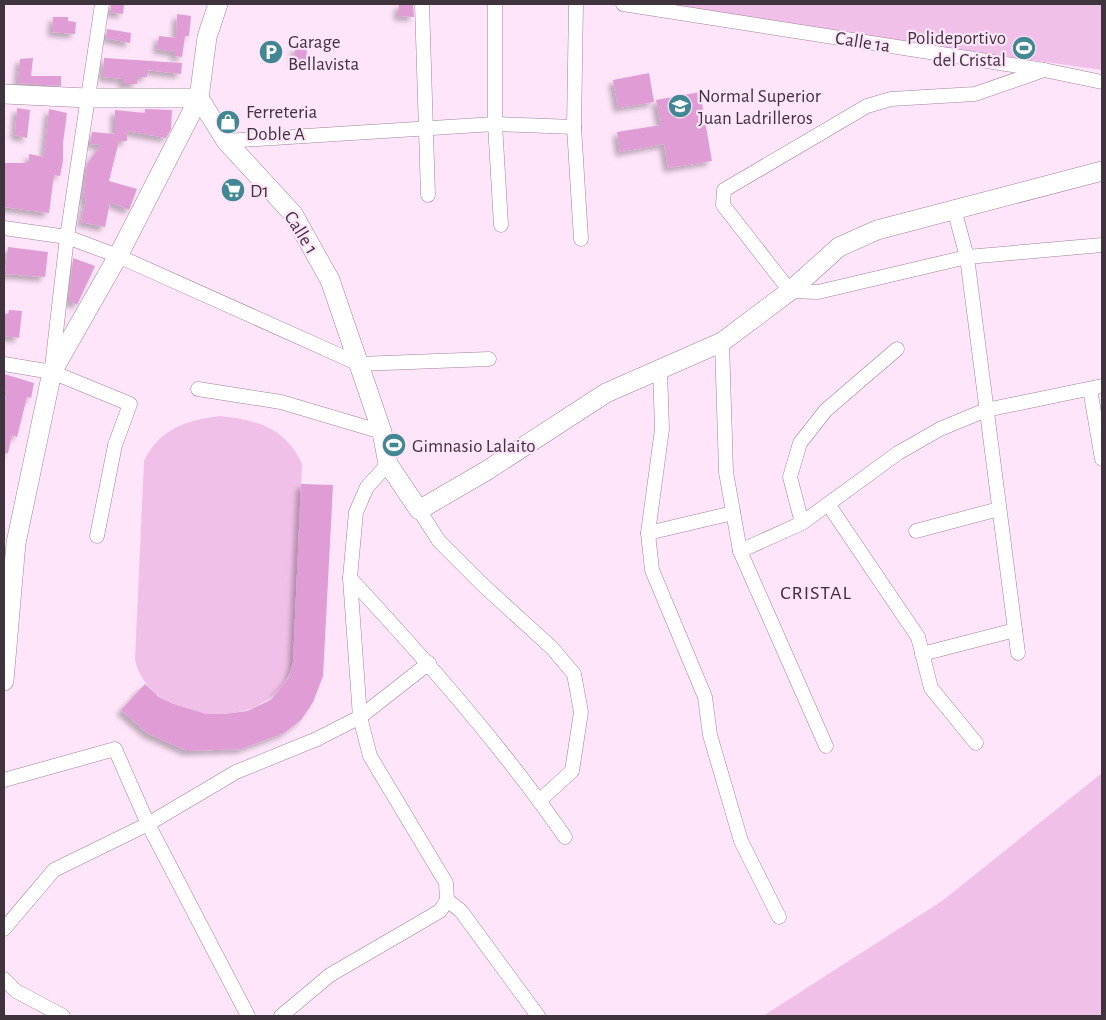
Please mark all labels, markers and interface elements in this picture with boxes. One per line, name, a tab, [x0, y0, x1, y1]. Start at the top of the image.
street label: Calle 1a	[834, 29, 892, 56]
place label: Polideportivo del Cristal	[907, 29, 1006, 70]
place label: Garage Bellavista	[288, 33, 359, 74]
sports icon: Polideportivo del Cristal	[1011, 35, 1037, 61]
parking icon: Garage Bellavista	[258, 39, 284, 65]
place label: Normal Superior Juan Ladrilleros	[698, 87, 821, 128]
school or university icon: Normal Superior Juan Ladrilleros	[667, 93, 693, 119]
place label: Ferreteria Doble A	[246, 103, 318, 144]
shop icon: Ferreteria Doble A	[215, 109, 241, 135]
supermarket icon: D1	[220, 177, 246, 203]
place label: D1	[250, 182, 269, 201]
street label: Calle 1	[280, 208, 321, 258]
sports icon: Gimnasio Lalaito	[381, 432, 407, 458]
place label: Gimnasio Lalaito	[412, 437, 536, 456]
district label: CRISTAL	[780, 583, 852, 603]

